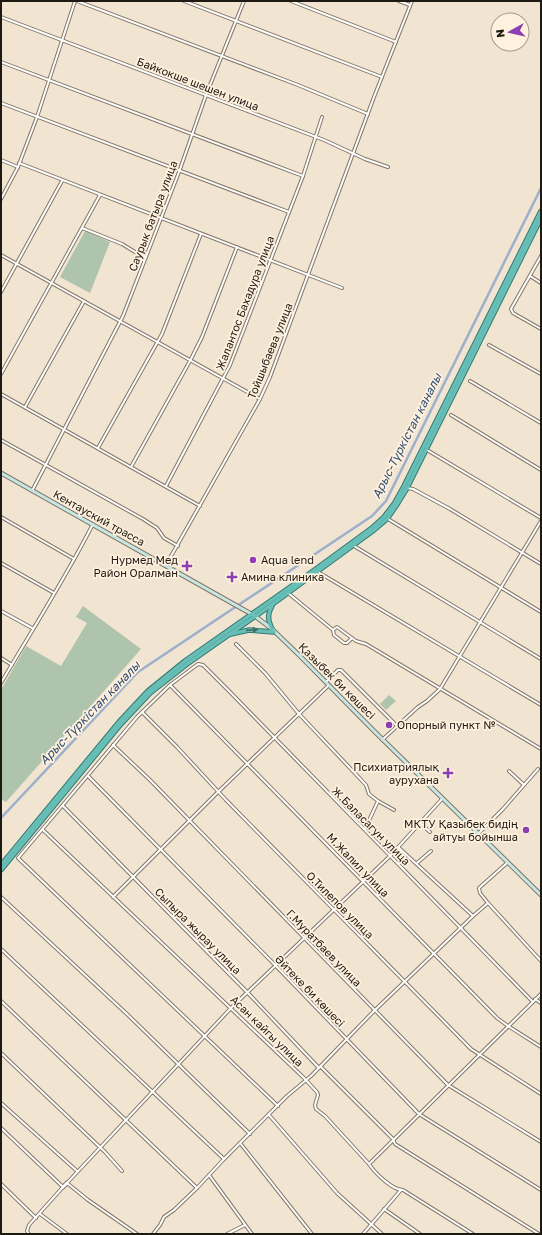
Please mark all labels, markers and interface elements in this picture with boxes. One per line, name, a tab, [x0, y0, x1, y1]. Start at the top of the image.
north arrow	[490, 12, 530, 52]
text: N	[493, 28, 507, 39]
street label: Байкокше шешен улица	[135, 54, 261, 113]
street label: Саурык батыра улица	[125, 159, 180, 273]
street label: Жалантос Бахадура улица	[213, 234, 276, 372]
street label: Тойшыбаева улица	[244, 301, 295, 401]
water label: Арыс-Түркістан каналы	[368, 370, 445, 501]
street label: Кентауский трасса	[51, 487, 147, 548]
place label: Нурмед Мед Район Оралман	[93, 553, 178, 579]
place label: Aqua lend	[261, 553, 314, 566]
marker: Aqua lend	[248, 555, 258, 565]
marker: Нурмед Мед Район Оралман	[181, 560, 193, 572]
place label: Амина клиника	[241, 570, 324, 583]
marker: Амина клиника	[226, 571, 238, 583]
one-way arrow	[246, 627, 258, 634]
street label: Қазыбек би көшесі	[296, 640, 378, 722]
water label: Арыс-Түркістан каналы	[36, 657, 144, 768]
place label: Опорный пункт №	[397, 718, 495, 731]
marker: Опорный пункт №	[384, 720, 394, 730]
place label: Психиатриялық аурухана	[353, 760, 440, 786]
marker: Психиатриялық аурухана	[442, 767, 454, 779]
street label: Ж.Баласагун улица	[329, 784, 413, 868]
place label: МКТУ Қазыбек бидің айтуы бойынша	[404, 817, 518, 843]
marker: МКТУ Қазыбек бидің айтуы бойынша	[521, 825, 531, 835]
street label: М.Жалил улица	[325, 830, 392, 899]
street label: О.Тилепов улица	[304, 868, 377, 941]
street label: Сыпыра жырау улица	[153, 885, 244, 976]
street label: Г.Муратбаев улица	[284, 906, 365, 989]
street label: Әйтеке би көшесі	[273, 952, 348, 1029]
street label: Асан кайгы улица	[228, 993, 306, 1069]

